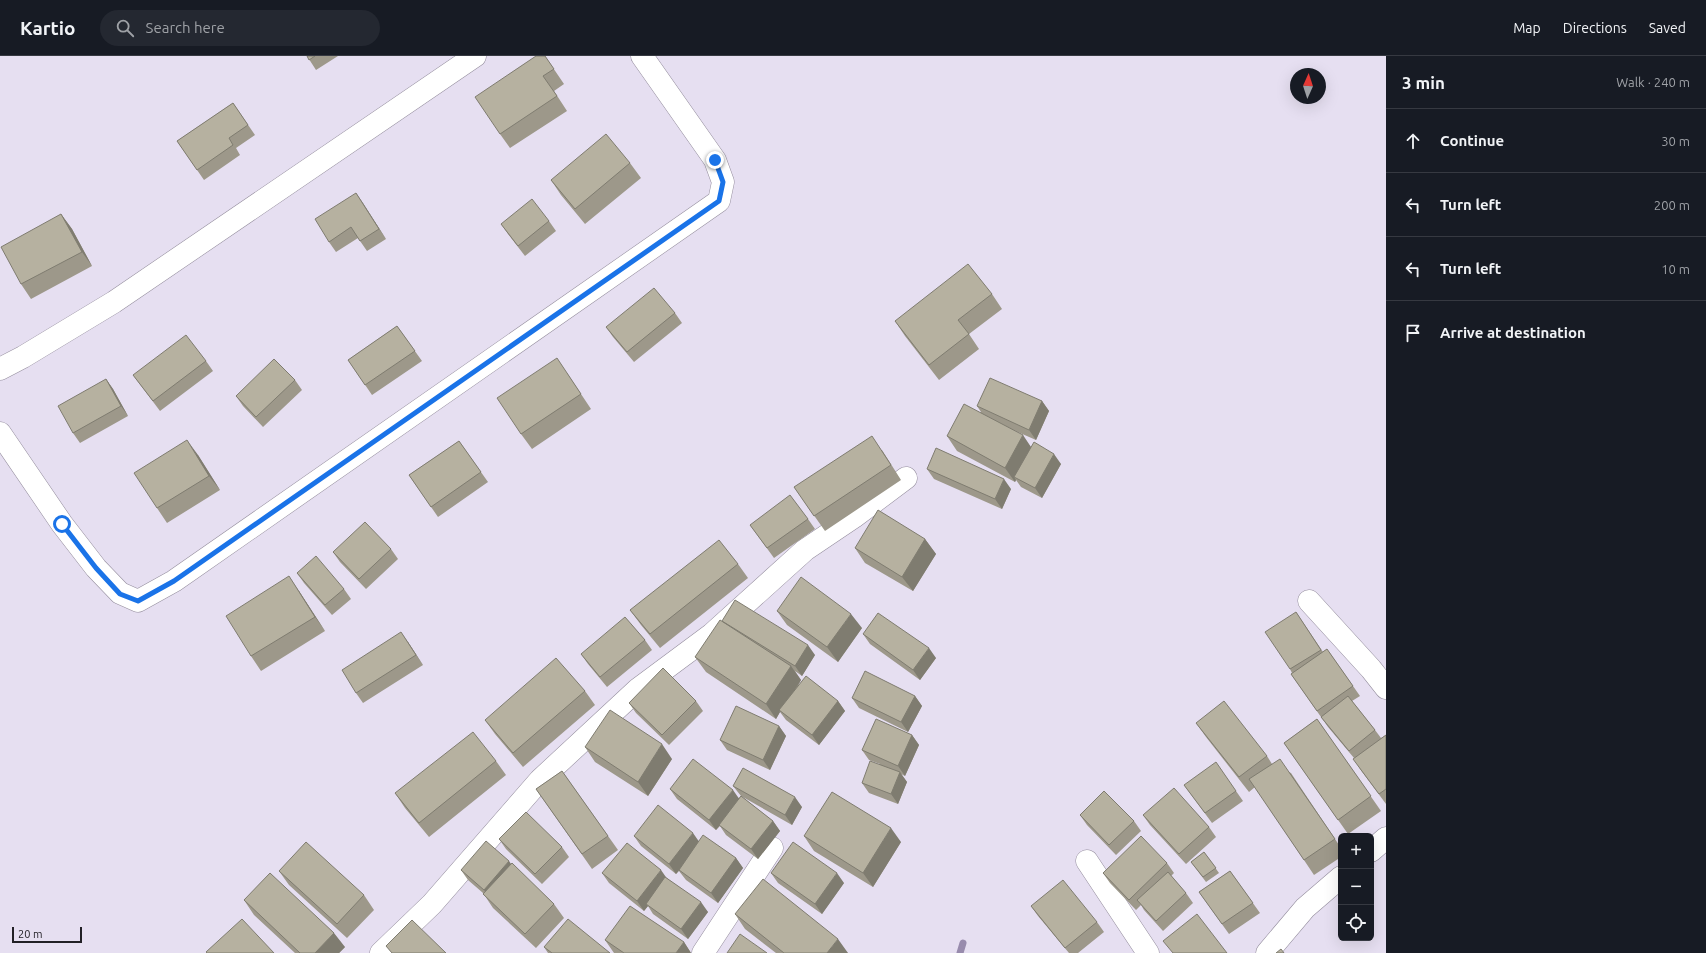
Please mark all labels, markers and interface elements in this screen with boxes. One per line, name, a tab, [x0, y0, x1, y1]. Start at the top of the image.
search box	[100, 10, 380, 46]
text: Kartio	[20, 17, 76, 39]
icon: search	[114, 17, 136, 39]
text: Search here	[146, 19, 225, 36]
text: Map	[1513, 20, 1541, 36]
text: Directions	[1563, 20, 1627, 36]
text: Saved	[1649, 20, 1686, 36]
north arrow	[1290, 68, 1326, 104]
text: 3 min	[1402, 73, 1445, 92]
text: Walk · 240 m	[1616, 75, 1690, 89]
icon: ahead	[1402, 130, 1424, 152]
text: Continue	[1440, 132, 1504, 149]
text: 30 m	[1661, 134, 1690, 148]
route end	[706, 151, 724, 169]
icon: left	[1402, 194, 1424, 216]
text: Turn left	[1440, 196, 1501, 213]
text: 200 m	[1654, 198, 1690, 212]
icon: left	[1402, 258, 1424, 280]
text: Turn left	[1440, 260, 1501, 277]
text: 10 m	[1661, 262, 1690, 276]
icon: arrive	[1402, 322, 1424, 344]
text: Arrive at destination	[1440, 324, 1586, 341]
route start	[53, 515, 71, 533]
map controls	[1338, 833, 1374, 941]
button: +	[1338, 833, 1374, 869]
button: −	[1338, 869, 1374, 905]
button: locate	[1338, 905, 1374, 941]
scale bar	[12, 925, 82, 944]
text: 20 m	[18, 928, 42, 940]

